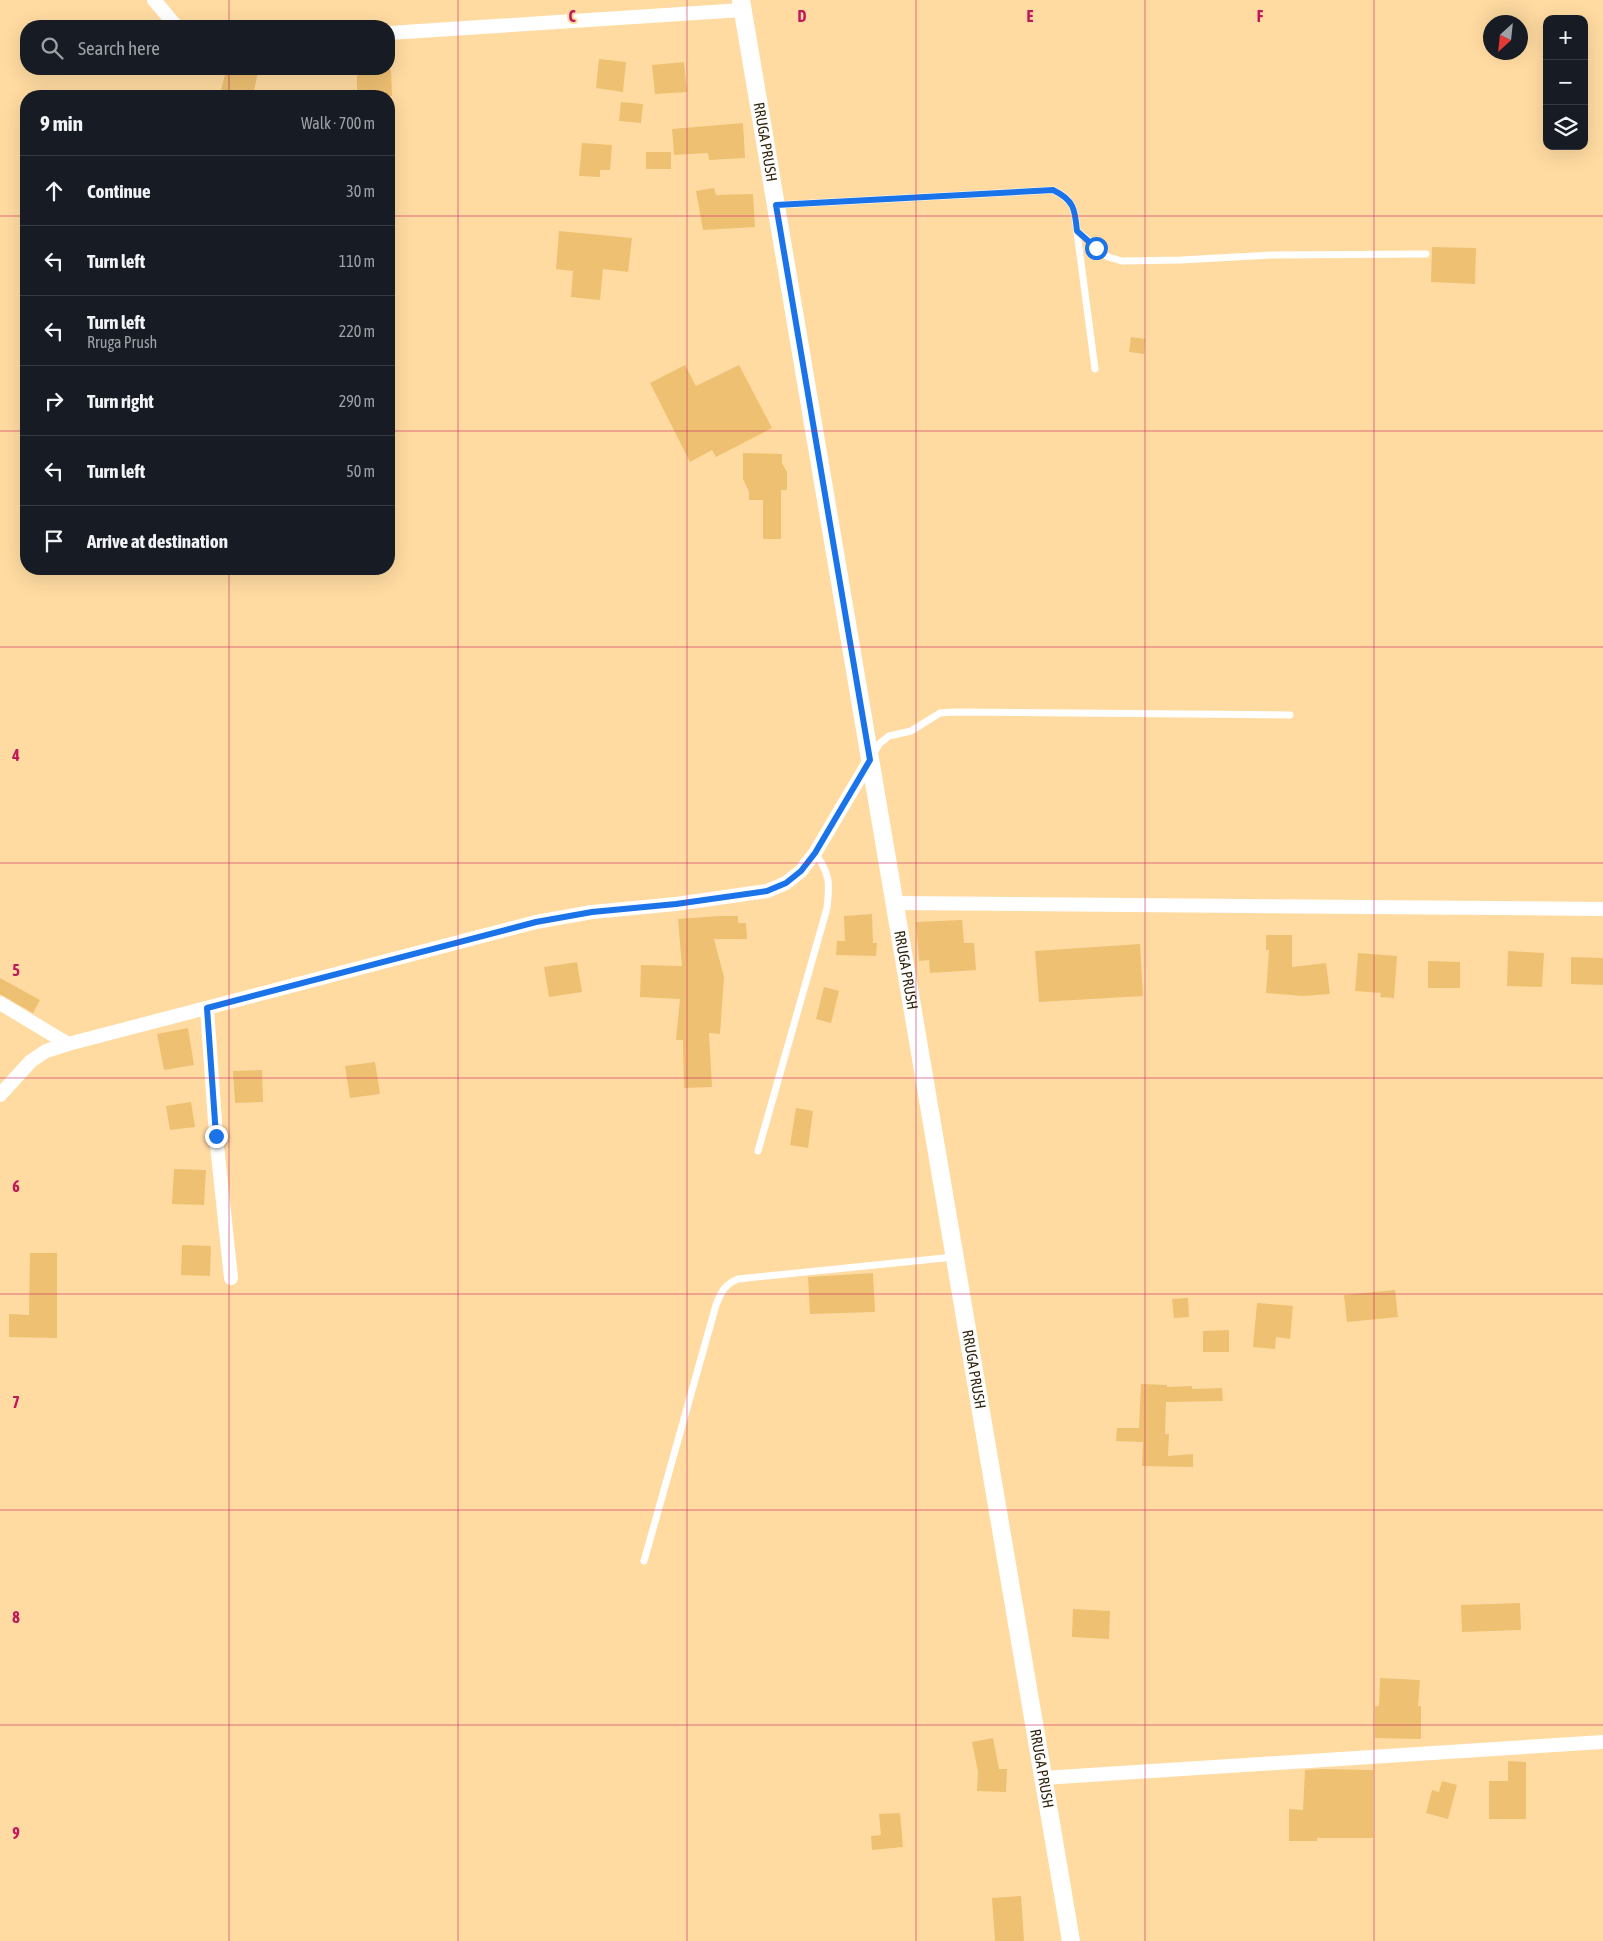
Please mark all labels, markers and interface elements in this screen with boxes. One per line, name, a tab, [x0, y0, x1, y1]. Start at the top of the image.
text: C	[568, 7, 576, 25]
text: D	[798, 7, 807, 25]
text: E	[1027, 7, 1034, 25]
text: F	[1257, 7, 1264, 25]
north arrow	[1483, 15, 1528, 60]
map controls	[1543, 15, 1588, 150]
button: +	[1543, 15, 1588, 60]
search box	[20, 20, 395, 75]
icon: search	[38, 34, 66, 62]
text: Search here	[78, 37, 160, 59]
button: −	[1543, 60, 1588, 105]
street label: RRUGA PRUSH	[751, 101, 781, 183]
button: layers	[1543, 105, 1588, 150]
text: 9 min	[40, 111, 83, 135]
text: Walk · 700 m	[301, 114, 375, 132]
icon: ahead	[40, 177, 68, 205]
text: Continue	[87, 180, 151, 202]
text: 30 m	[346, 182, 375, 200]
route start	[1085, 237, 1108, 260]
icon: left	[40, 247, 68, 275]
text: Turn left	[87, 250, 145, 272]
text: 110 m	[339, 252, 375, 270]
text: Turn left	[87, 311, 145, 333]
icon: left	[40, 317, 68, 345]
text: 220 m	[339, 322, 375, 340]
text: Rruga Prush	[87, 333, 157, 351]
icon: right	[40, 387, 68, 415]
text: Turn right	[87, 390, 154, 412]
text: 290 m	[339, 392, 375, 410]
icon: left	[40, 457, 68, 485]
text: Turn left	[87, 460, 145, 482]
text: 50 m	[346, 462, 375, 480]
icon: arrive	[40, 527, 68, 555]
text: Arrive at destination	[87, 530, 228, 552]
text: 4	[11, 746, 20, 764]
street label: RRUGA PRUSH	[891, 929, 922, 1011]
text: 5	[12, 961, 20, 979]
route end	[205, 1125, 228, 1148]
text: 6	[12, 1177, 20, 1195]
street label: RRUGA PRUSH	[959, 1328, 989, 1410]
text: 7	[12, 1393, 20, 1411]
text: 8	[12, 1608, 20, 1626]
street label: RRUGA PRUSH	[1027, 1728, 1057, 1809]
text: 9	[12, 1824, 20, 1842]

